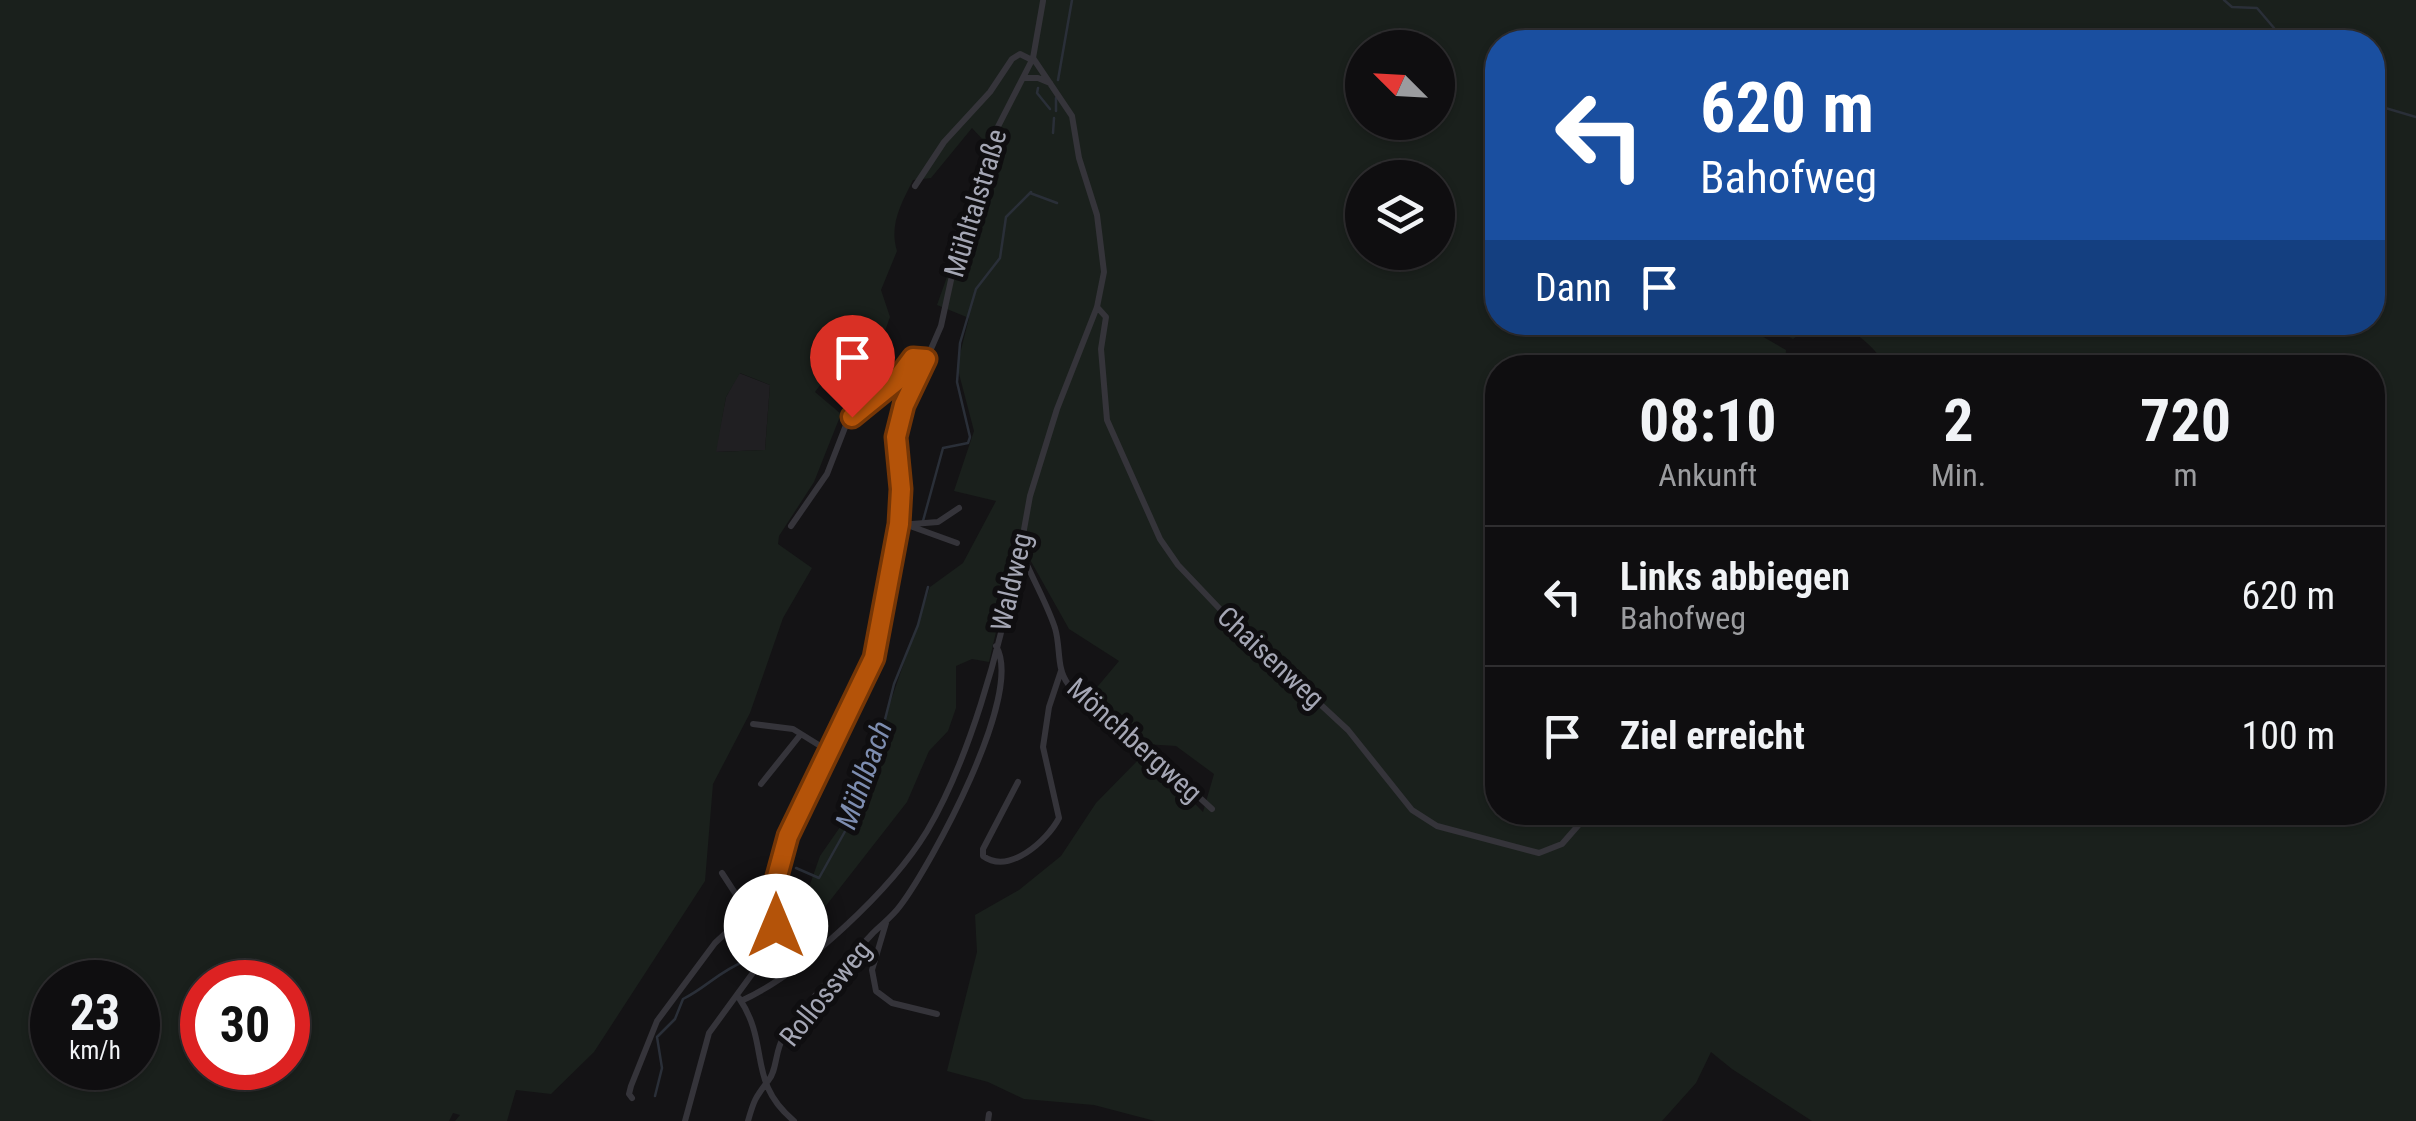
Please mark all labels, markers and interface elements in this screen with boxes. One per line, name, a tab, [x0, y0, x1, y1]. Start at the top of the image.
north arrow	[1345, 30, 1455, 140]
map controls	[1345, 30, 1455, 270]
text: 620 m	[1700, 67, 1874, 149]
icon: left	[1535, 70, 1665, 200]
street label: Mühltalstraße	[937, 125, 1014, 281]
text: Bahofweg	[1700, 151, 1877, 204]
button: layers	[1345, 160, 1455, 270]
icon: arrive	[1632, 260, 1687, 315]
text: Dann	[1535, 266, 1612, 310]
pin	[810, 315, 895, 418]
icon: arrive	[825, 330, 880, 385]
text: 08:10	[1639, 385, 1777, 456]
text: 2	[1943, 385, 1974, 456]
text: 720	[2140, 385, 2231, 456]
text: Ankunft	[1658, 456, 1757, 494]
text: Min.	[1931, 456, 1986, 494]
text: m	[2174, 456, 2198, 494]
street label: Waldweg	[984, 530, 1039, 634]
text: Links abbiegen	[1620, 555, 1850, 599]
icon: left	[1535, 569, 1590, 624]
text: 620 m	[2241, 574, 2335, 618]
text: Bahofweg	[1620, 599, 1746, 637]
street label: Chaisenweg	[1210, 600, 1331, 715]
street label: Mönchbergweg	[1061, 671, 1209, 809]
icon: arrive	[1535, 709, 1590, 764]
text: Ziel erreicht	[1620, 714, 1805, 758]
text: 100 m	[2241, 714, 2335, 758]
water label: Mühlbach	[828, 716, 899, 834]
position arrow	[724, 874, 828, 978]
street label: Rollossweg	[773, 934, 878, 1053]
speed limit sign: 30	[180, 960, 310, 1090]
text: 23	[70, 984, 120, 1042]
text: km/h	[69, 1036, 121, 1065]

